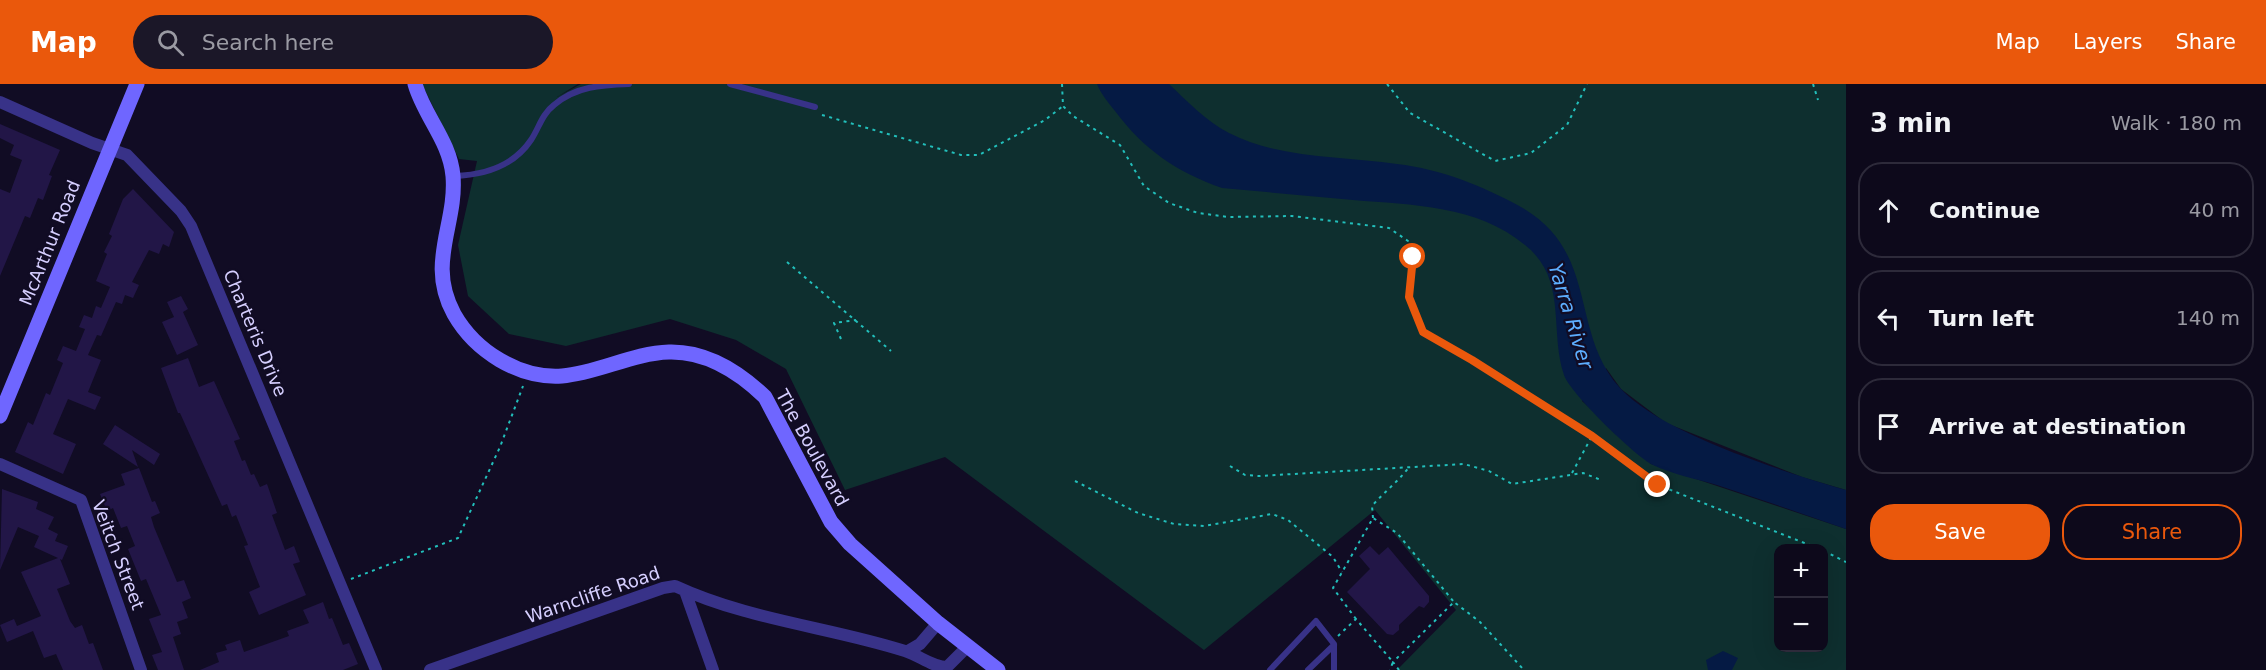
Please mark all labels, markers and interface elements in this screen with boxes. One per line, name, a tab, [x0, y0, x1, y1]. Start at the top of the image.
search box	[133, 15, 553, 69]
text: Map	[30, 26, 97, 59]
icon: search	[154, 26, 187, 59]
text: Search here	[202, 30, 334, 55]
text: Map	[1996, 30, 2040, 54]
text: Layers	[2073, 30, 2142, 54]
text: Share	[2175, 30, 2236, 54]
text: 3 min	[1870, 108, 1952, 138]
text: Walk · 180 m	[2111, 111, 2242, 135]
street label: McArthur Road	[15, 177, 84, 309]
icon: ahead	[1872, 194, 1905, 227]
text: Continue	[1929, 198, 2040, 223]
text: 40 m	[2189, 198, 2240, 222]
route start	[1399, 243, 1425, 269]
water label: Yarra River	[1544, 260, 1599, 374]
street label: Charteris Drive	[219, 266, 292, 400]
icon: left	[1872, 302, 1905, 335]
text: Turn left	[1929, 306, 2034, 331]
text: 140 m	[2176, 306, 2240, 330]
street label: The Boulevard	[771, 385, 853, 510]
icon: arrive	[1872, 410, 1905, 443]
text: Arrive at destination	[1929, 414, 2186, 439]
route end	[1644, 471, 1670, 497]
street label: Veitch Street	[88, 497, 149, 613]
button: Save	[1870, 504, 2050, 560]
button: Share	[2062, 504, 2242, 560]
map controls	[1774, 544, 1828, 652]
button: +	[1774, 544, 1828, 598]
street label: Warncliffe Road	[523, 562, 663, 627]
button: −	[1774, 598, 1828, 652]

